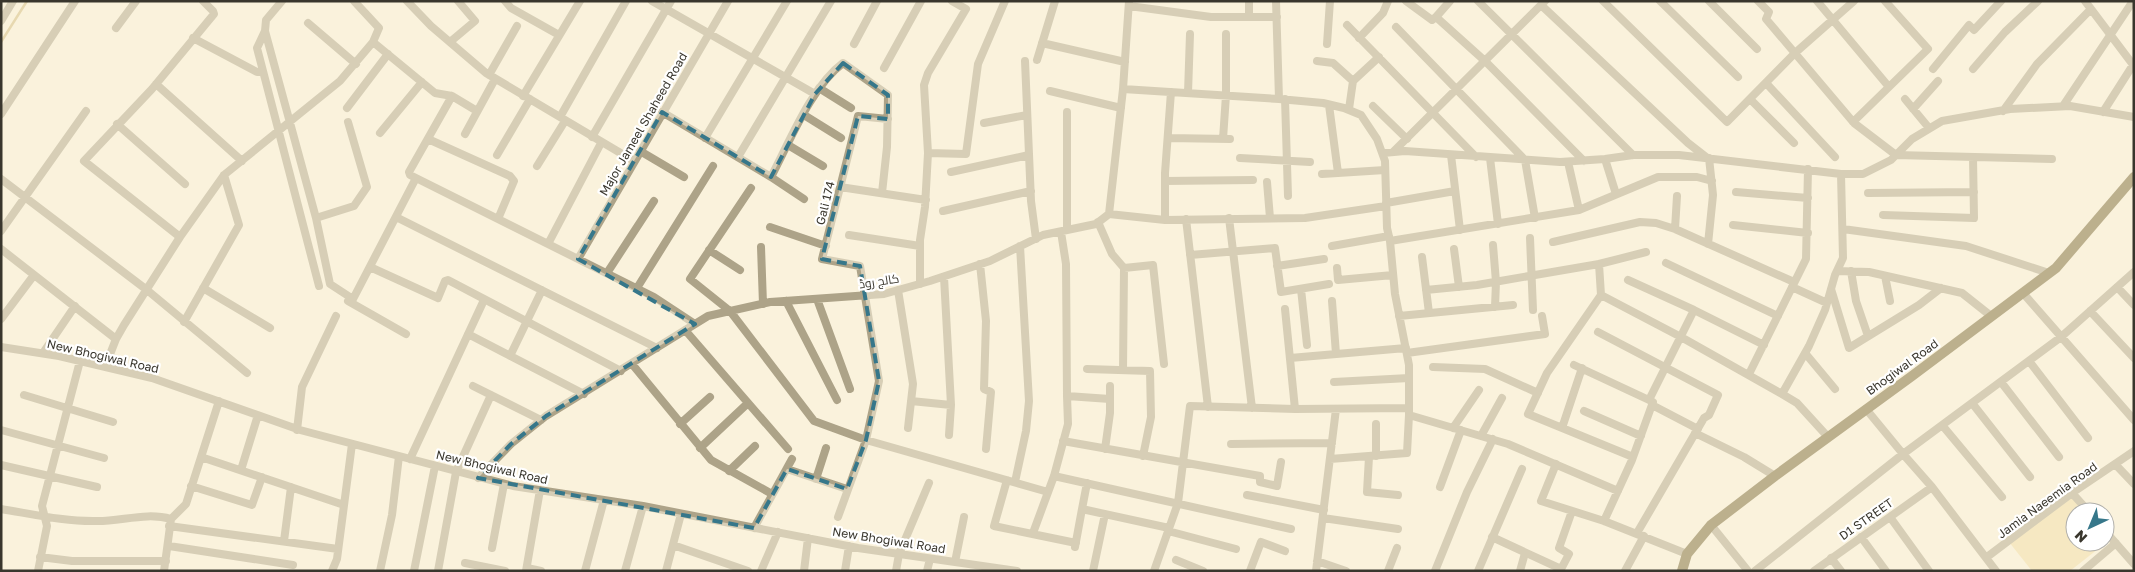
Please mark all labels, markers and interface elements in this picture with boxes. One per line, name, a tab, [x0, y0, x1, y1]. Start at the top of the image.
street label: Major Jameel Shaheed Road	[596, 50, 690, 198]
street label: Gali 174	[812, 179, 838, 227]
street label: کالج روڈ	[858, 270, 900, 293]
street label: New Bhogiwal Road	[46, 336, 160, 376]
street label: Bhogiwal Road	[1863, 336, 1941, 398]
street label: New Bhogiwal Road	[435, 447, 549, 487]
street label: Jamia Naeemia Road	[1994, 459, 2100, 541]
street label: D1 STREET	[1836, 495, 1896, 543]
north arrow	[2065, 502, 2115, 552]
street label: New Bhogiwal Road	[831, 524, 947, 556]

